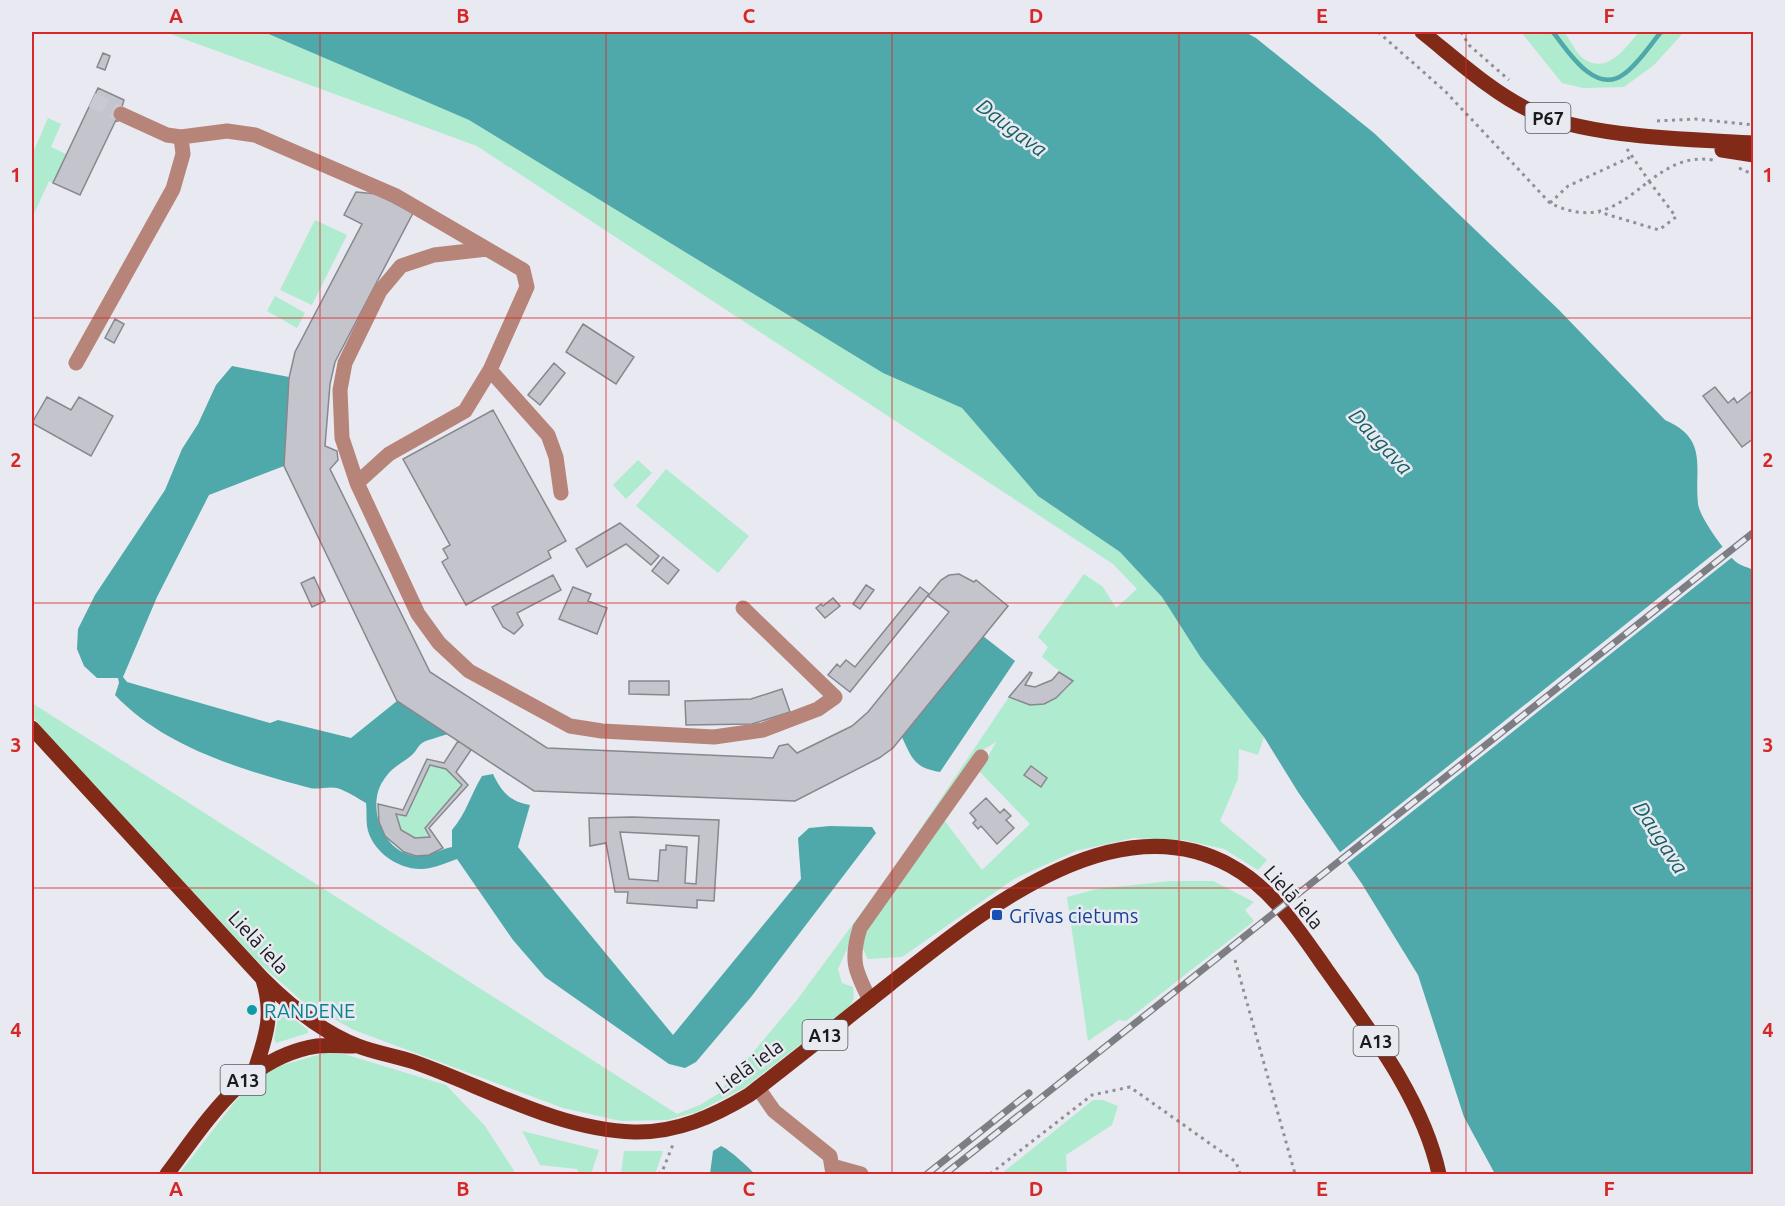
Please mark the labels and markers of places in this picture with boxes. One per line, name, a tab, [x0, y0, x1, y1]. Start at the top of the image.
place label: Grīvas cietums	[1009, 904, 1138, 927]
marker: Grīvas cietums	[990, 908, 1004, 922]
place label: RANDENE	[264, 999, 355, 1022]
marker: RANDENE	[245, 1003, 259, 1017]

